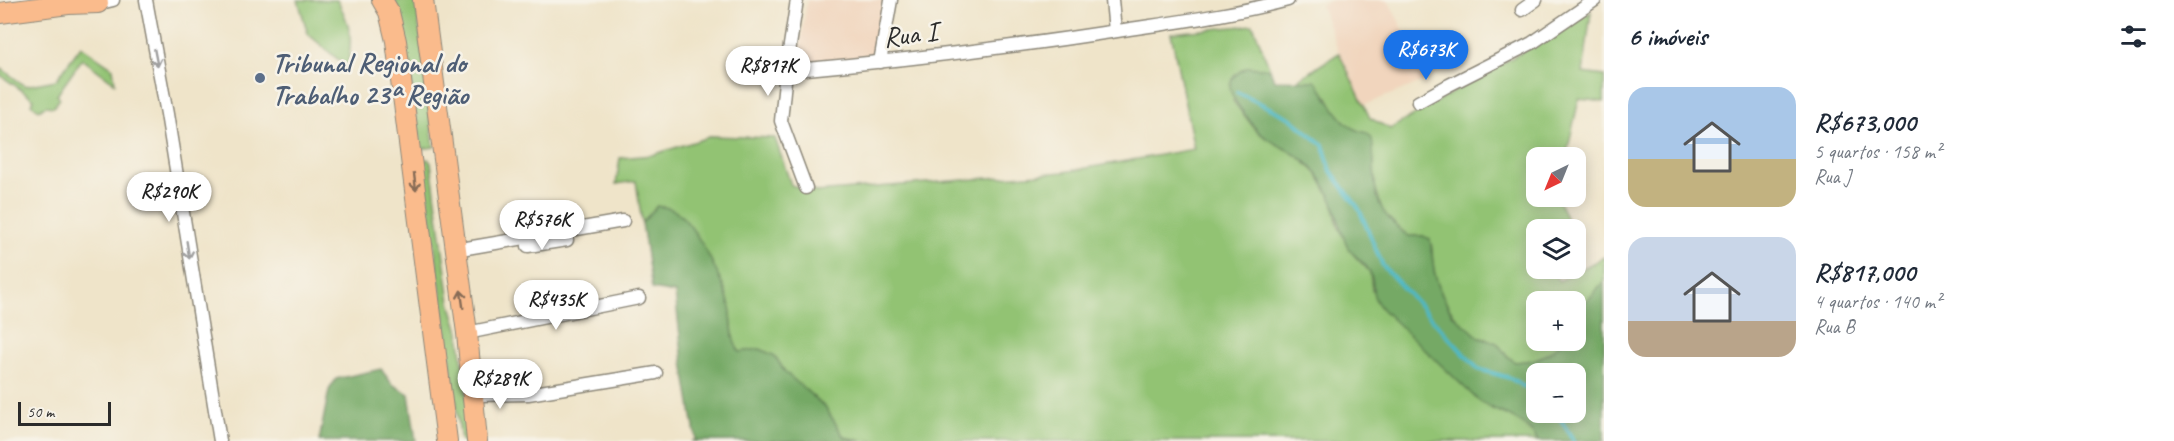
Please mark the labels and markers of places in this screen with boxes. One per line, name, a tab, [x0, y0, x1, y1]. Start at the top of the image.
pin: R$673K	[1377, 30, 1475, 81]
place label: Tribunal Regional do Trabalho 23ª Região	[272, 45, 470, 112]
pin: R$817K	[719, 46, 817, 97]
marker: Tribunal Regional do Trabalho 23ª Região	[253, 71, 267, 85]
pin: R$290K	[120, 172, 218, 223]
pin: R$576K	[493, 200, 591, 251]
pin: R$435K	[507, 280, 605, 331]
pin: R$289K	[451, 359, 549, 410]

